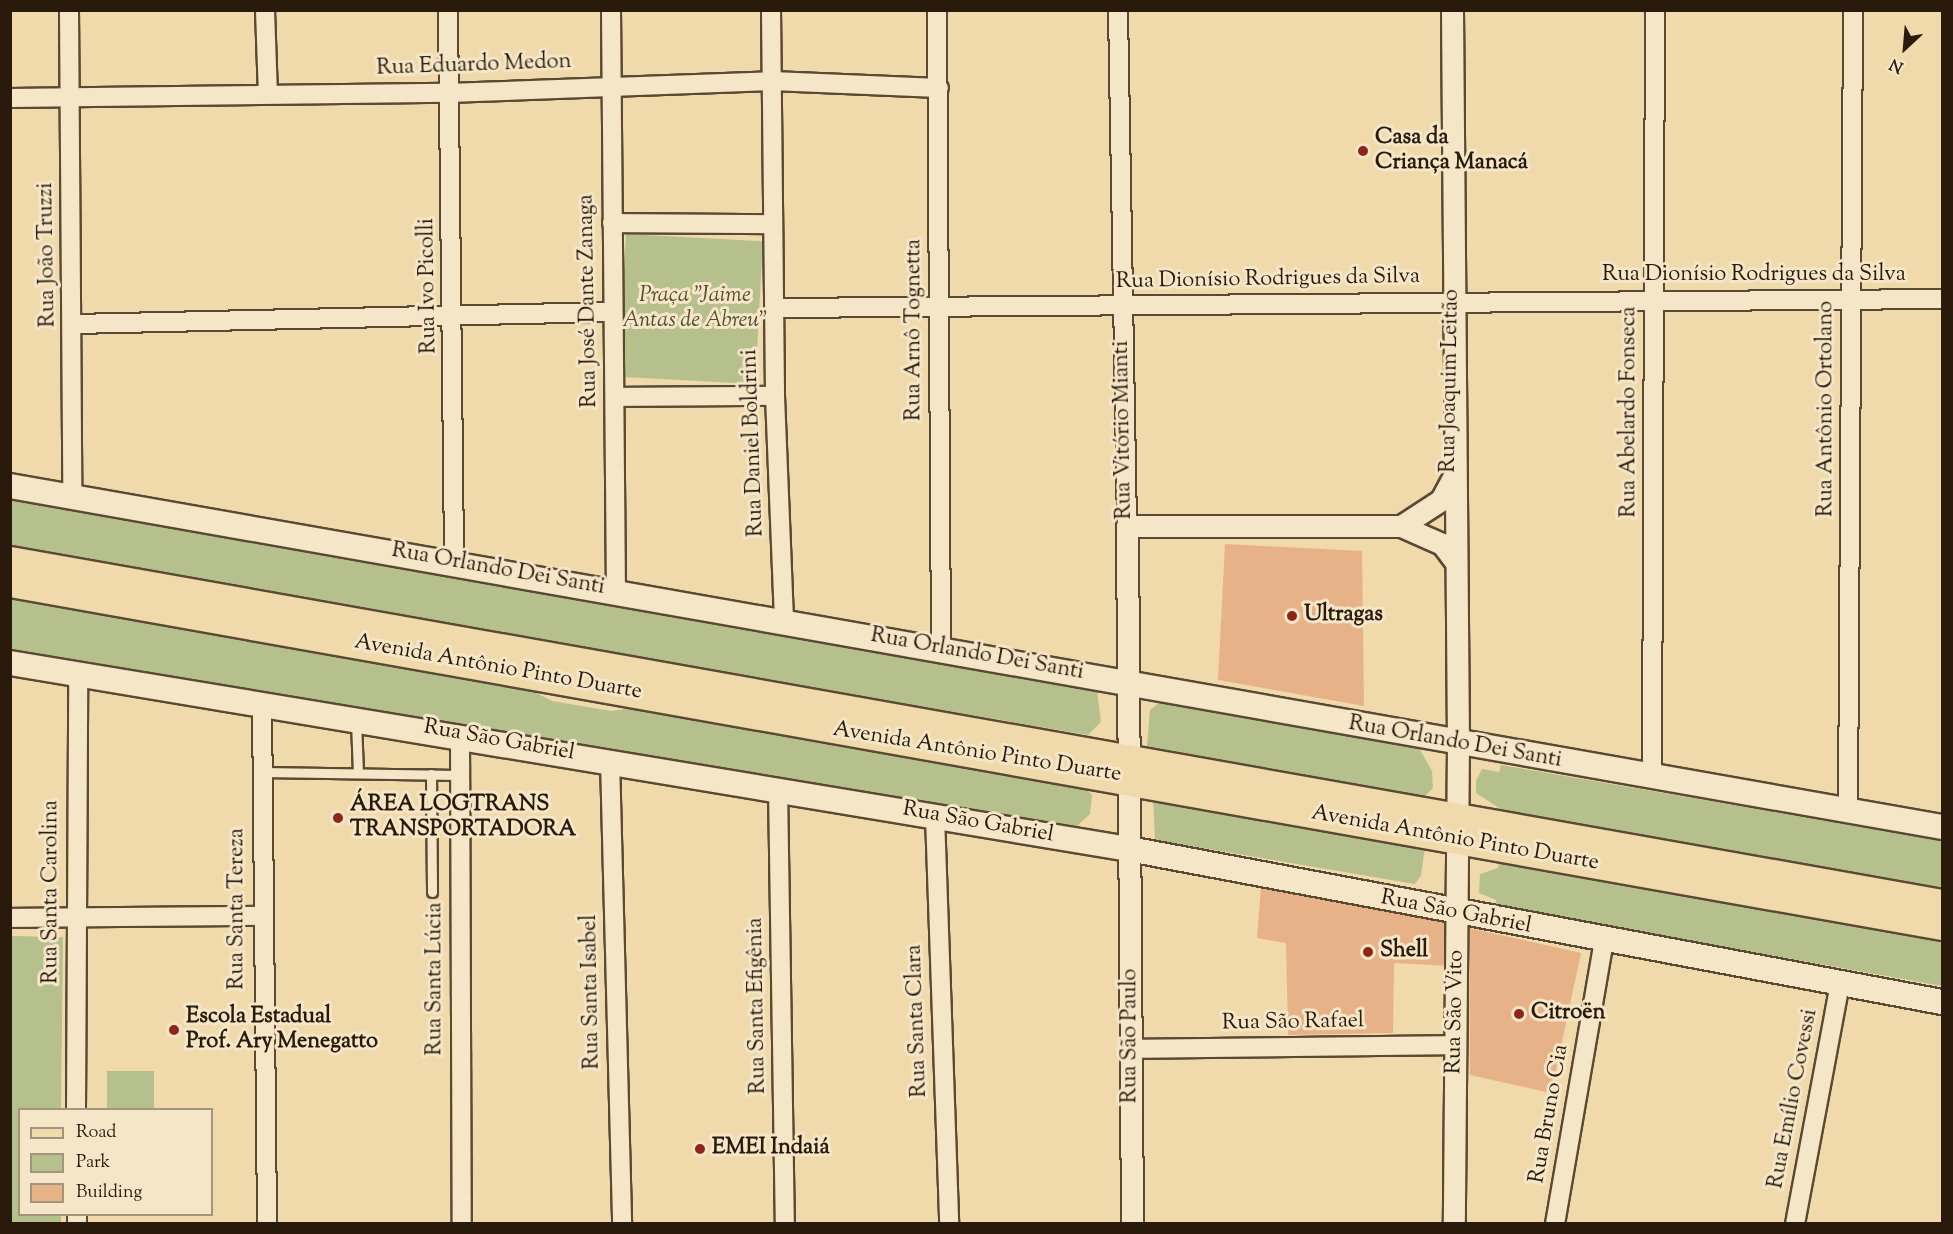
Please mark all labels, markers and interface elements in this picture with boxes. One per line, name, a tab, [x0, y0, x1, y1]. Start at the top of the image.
north arrow	[1875, 18, 1935, 78]
street label: Rua Eduardo Medon	[376, 49, 572, 83]
text: N	[1886, 51, 1908, 78]
place label: Casa da Criança Manacá	[1375, 125, 1528, 176]
marker: Casa da Criança Manacá	[1356, 144, 1370, 158]
street label: Rua João Truzzi	[34, 182, 62, 328]
street label: Rua José Dante Zanaga	[574, 194, 604, 408]
street label: Rua Ivo Picolli	[415, 218, 443, 354]
street label: Rua Arnô Tognetta	[902, 239, 928, 421]
street label: Rua Dionísio Rodrigues da Silva	[1602, 263, 1906, 289]
street label: Rua Dionísio Rodrigues da Silva	[1116, 264, 1420, 296]
park label: Praça "Jaime Antas de Abreu"	[622, 283, 768, 334]
street label: Rua Joaquim Leitão	[1436, 289, 1466, 473]
street label: Rua Antônio Ortolano	[1814, 301, 1840, 517]
street label: Rua Abelardo Fonseca	[1617, 306, 1643, 518]
street label: Rua Vitório Mianti	[1109, 340, 1139, 520]
street label: Rua Daniel Boldrini	[738, 349, 770, 537]
street label: Rua Orlando Dei Santi	[389, 538, 607, 602]
place label: Ultragas	[1304, 603, 1383, 629]
marker: Ultragas	[1285, 609, 1299, 623]
street label: Rua Orlando Dei Santi	[868, 623, 1086, 687]
street label: Avenida Antônio Pinto Duarte	[352, 630, 644, 706]
street label: Rua Orlando Dei Santi	[1346, 711, 1564, 775]
street label: Rua São Gabriel	[421, 715, 577, 767]
street label: Avenida Antônio Pinto Duarte	[831, 717, 1123, 789]
place label: ÁREA LOGTRANS TRANSPORTADORA	[350, 792, 576, 843]
street label: Rua São Gabriel	[900, 797, 1056, 849]
street label: Rua Santa Carolina	[39, 800, 65, 984]
street label: Avenida Antônio Pinto Duarte	[1309, 801, 1601, 877]
marker: ÁREA LOGTRANS TRANSPORTADORA	[331, 811, 345, 825]
street label: Rua Santa Tereza	[225, 828, 251, 990]
street label: Rua São Gabriel	[1378, 885, 1534, 941]
street label: Rua Santa Lúcia	[423, 902, 449, 1056]
street label: Rua Santa Isabel	[577, 914, 607, 1070]
street label: Rua Santa Efigênia	[743, 918, 773, 1094]
place label: Shell	[1380, 939, 1428, 965]
street label: Rua Santa Clara	[902, 944, 934, 1098]
marker: Shell	[1361, 945, 1375, 959]
street label: Rua São Vito	[1442, 950, 1470, 1074]
street label: Rua São Paulo	[1118, 969, 1144, 1103]
place label: Citroën	[1531, 1001, 1606, 1027]
place label: Escola Estadual Prof. Ary Menegatto	[186, 1004, 378, 1056]
marker: Citroën	[1512, 1007, 1526, 1021]
street label: Rua Emílio Covessi	[1764, 1007, 1824, 1191]
street label: Rua São Rafael	[1222, 1009, 1364, 1037]
marker: Escola Estadual Prof. Ary Menegatto	[167, 1023, 181, 1037]
street label: Rua Bruno Cia	[1525, 1042, 1575, 1186]
legend	[18, 1108, 213, 1216]
text: Road	[76, 1120, 116, 1146]
place label: EMEI Indaiá	[712, 1136, 830, 1162]
marker: EMEI Indaiá	[693, 1142, 707, 1156]
text: Park	[76, 1150, 110, 1176]
text: Building	[76, 1180, 142, 1206]

